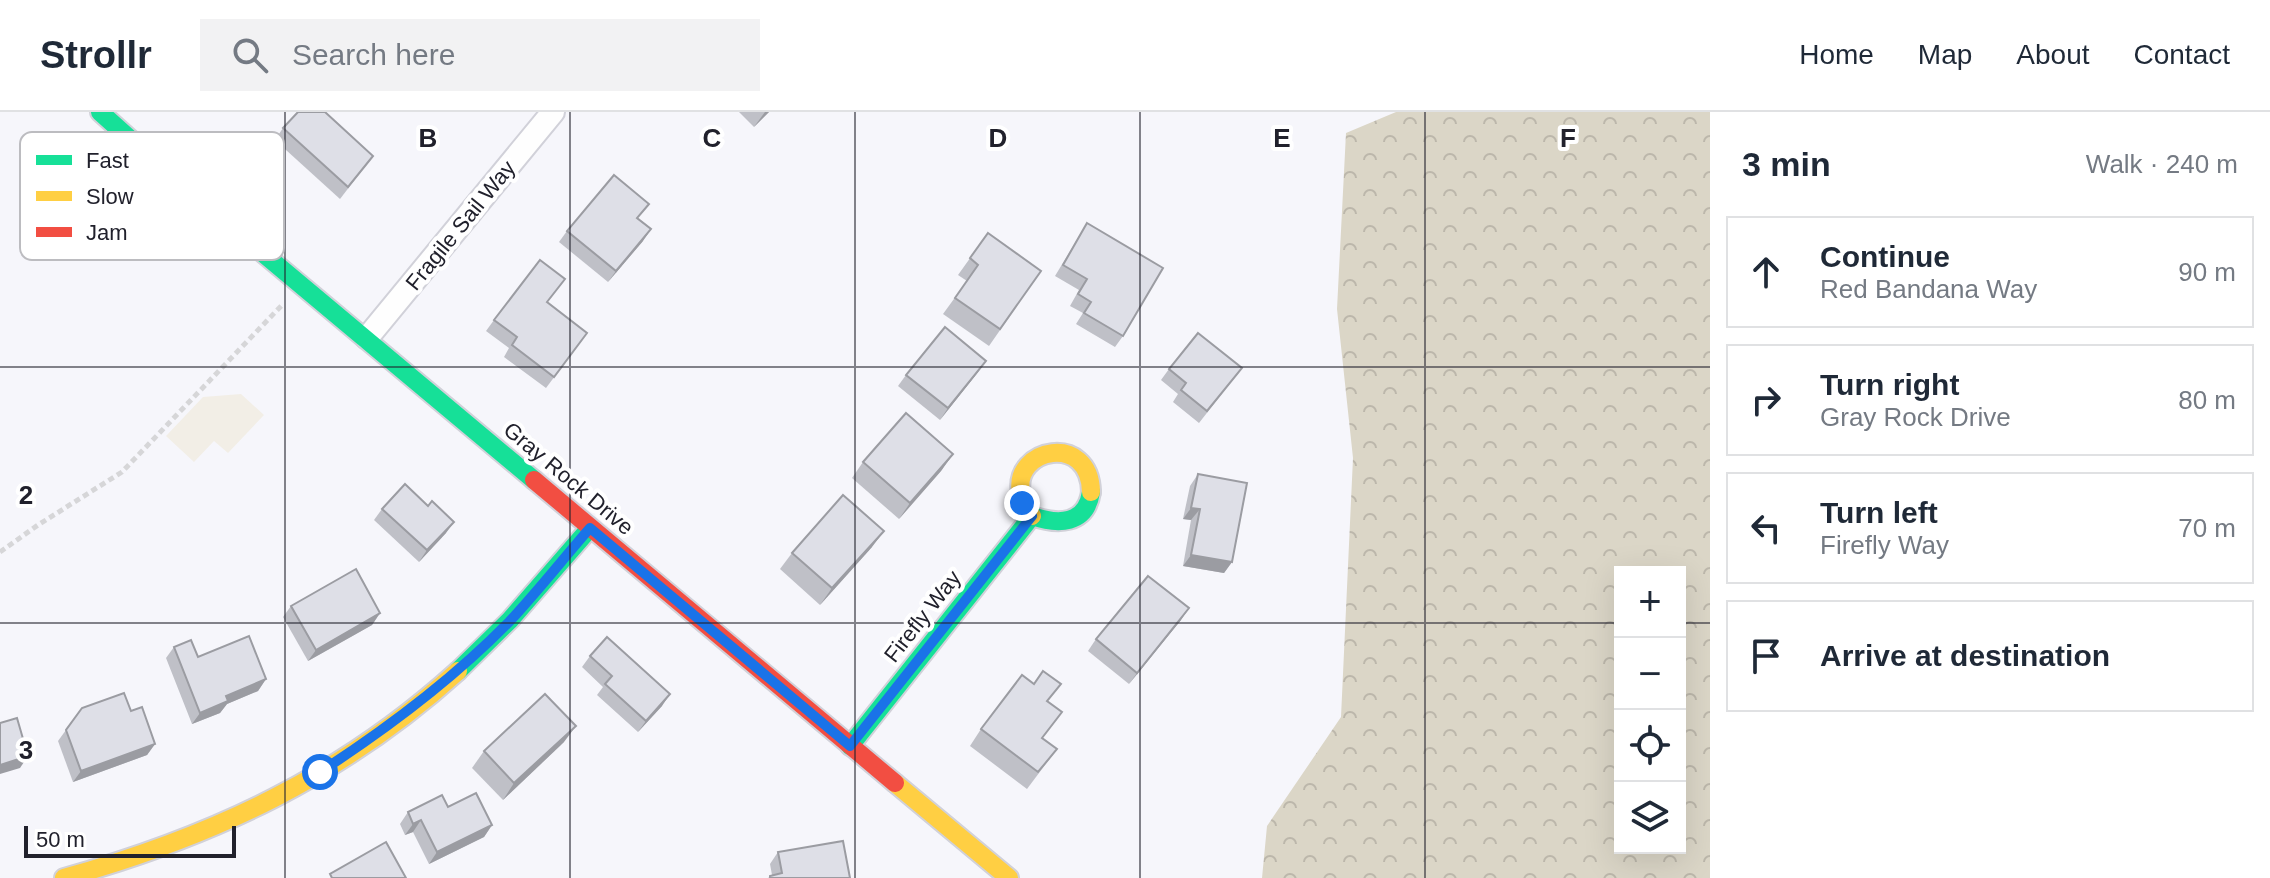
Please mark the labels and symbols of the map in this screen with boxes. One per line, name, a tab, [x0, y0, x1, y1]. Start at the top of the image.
text: B	[419, 123, 437, 153]
text: C	[703, 123, 722, 153]
text: D	[989, 123, 1007, 153]
text: E	[1273, 123, 1291, 153]
text: F	[1560, 123, 1576, 153]
legend	[20, 132, 284, 260]
text: Fast	[86, 148, 129, 173]
street label: Fragile Sail Way	[401, 156, 520, 295]
text: Slow	[86, 184, 134, 209]
text: Jam	[86, 220, 128, 245]
street label: Gray Rock Drive	[499, 417, 639, 540]
text: 2	[19, 480, 33, 510]
route end	[1004, 485, 1040, 521]
street label: Firefly Way	[879, 566, 966, 667]
text: 3	[19, 735, 33, 765]
route start	[302, 754, 338, 790]
scale bar	[24, 822, 236, 858]

